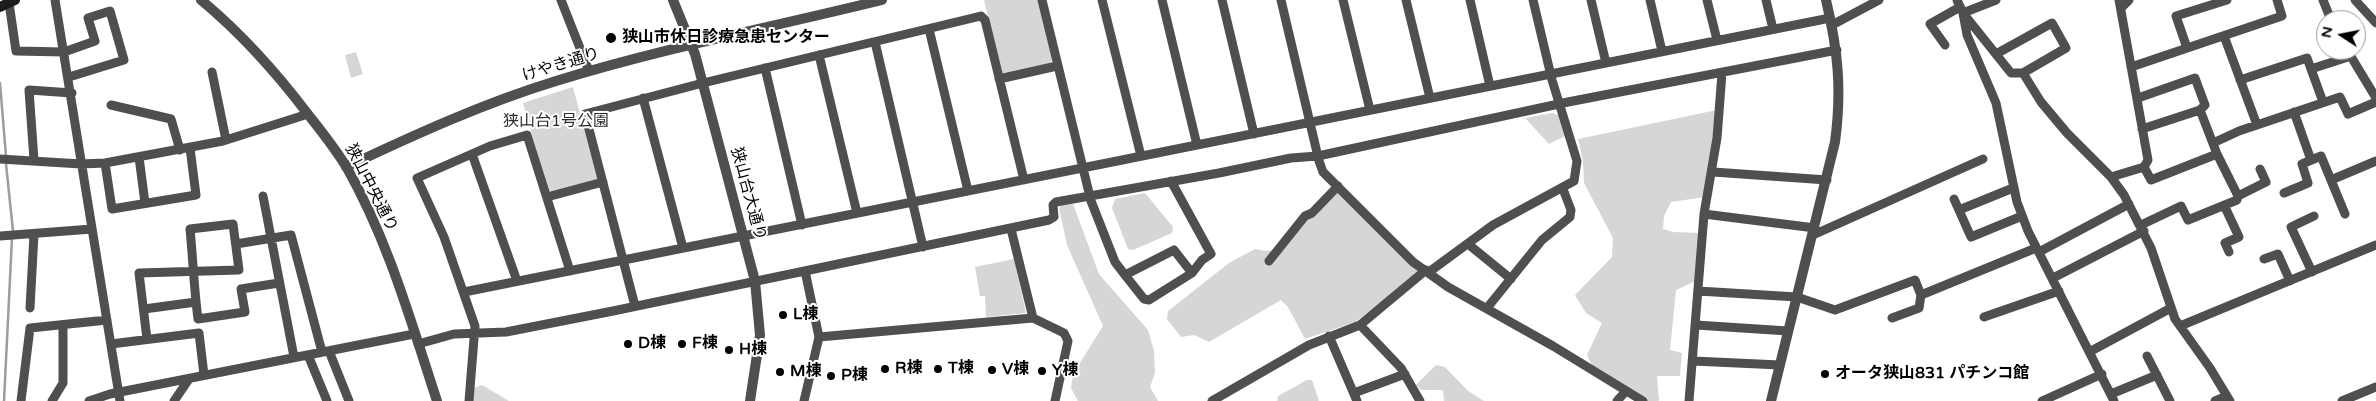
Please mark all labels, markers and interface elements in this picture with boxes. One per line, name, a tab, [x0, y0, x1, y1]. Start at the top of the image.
north arrow	[2316, 10, 2366, 60]
text: N	[2317, 25, 2336, 39]
place label: 狭山市休日診療急患センター	[622, 28, 830, 48]
marker: 狭山市休日診療急患センター	[604, 31, 618, 45]
street label: けやき通り	[520, 44, 602, 86]
park label: 狭山台1号公園	[503, 112, 609, 132]
street label: 狭山中央通り	[341, 141, 401, 235]
street label: 狭山台大通り	[726, 145, 770, 243]
place label: L棟	[793, 305, 818, 325]
marker: L棟	[777, 309, 789, 321]
place label: D棟	[638, 334, 666, 354]
place label: F棟	[692, 334, 718, 354]
marker: D棟	[622, 338, 634, 350]
marker: F棟	[676, 338, 688, 350]
place label: H棟	[739, 340, 767, 360]
marker: H棟	[723, 344, 735, 356]
place label: R棟	[895, 359, 922, 379]
place label: T棟	[948, 359, 974, 379]
place label: V棟	[1002, 360, 1029, 380]
place label: Y棟	[1052, 361, 1078, 381]
place label: M棟	[790, 362, 821, 382]
marker: R棟	[879, 363, 891, 375]
marker: T棟	[932, 363, 944, 375]
marker: V棟	[986, 364, 998, 376]
place label: オータ狭山831 パチンコ館	[1835, 364, 2029, 384]
marker: Y棟	[1036, 365, 1048, 377]
marker: M棟	[774, 366, 786, 378]
place label: P棟	[841, 366, 868, 386]
marker: オータ狭山831 パチンコ館	[1819, 368, 1831, 380]
marker: P棟	[825, 370, 837, 382]

